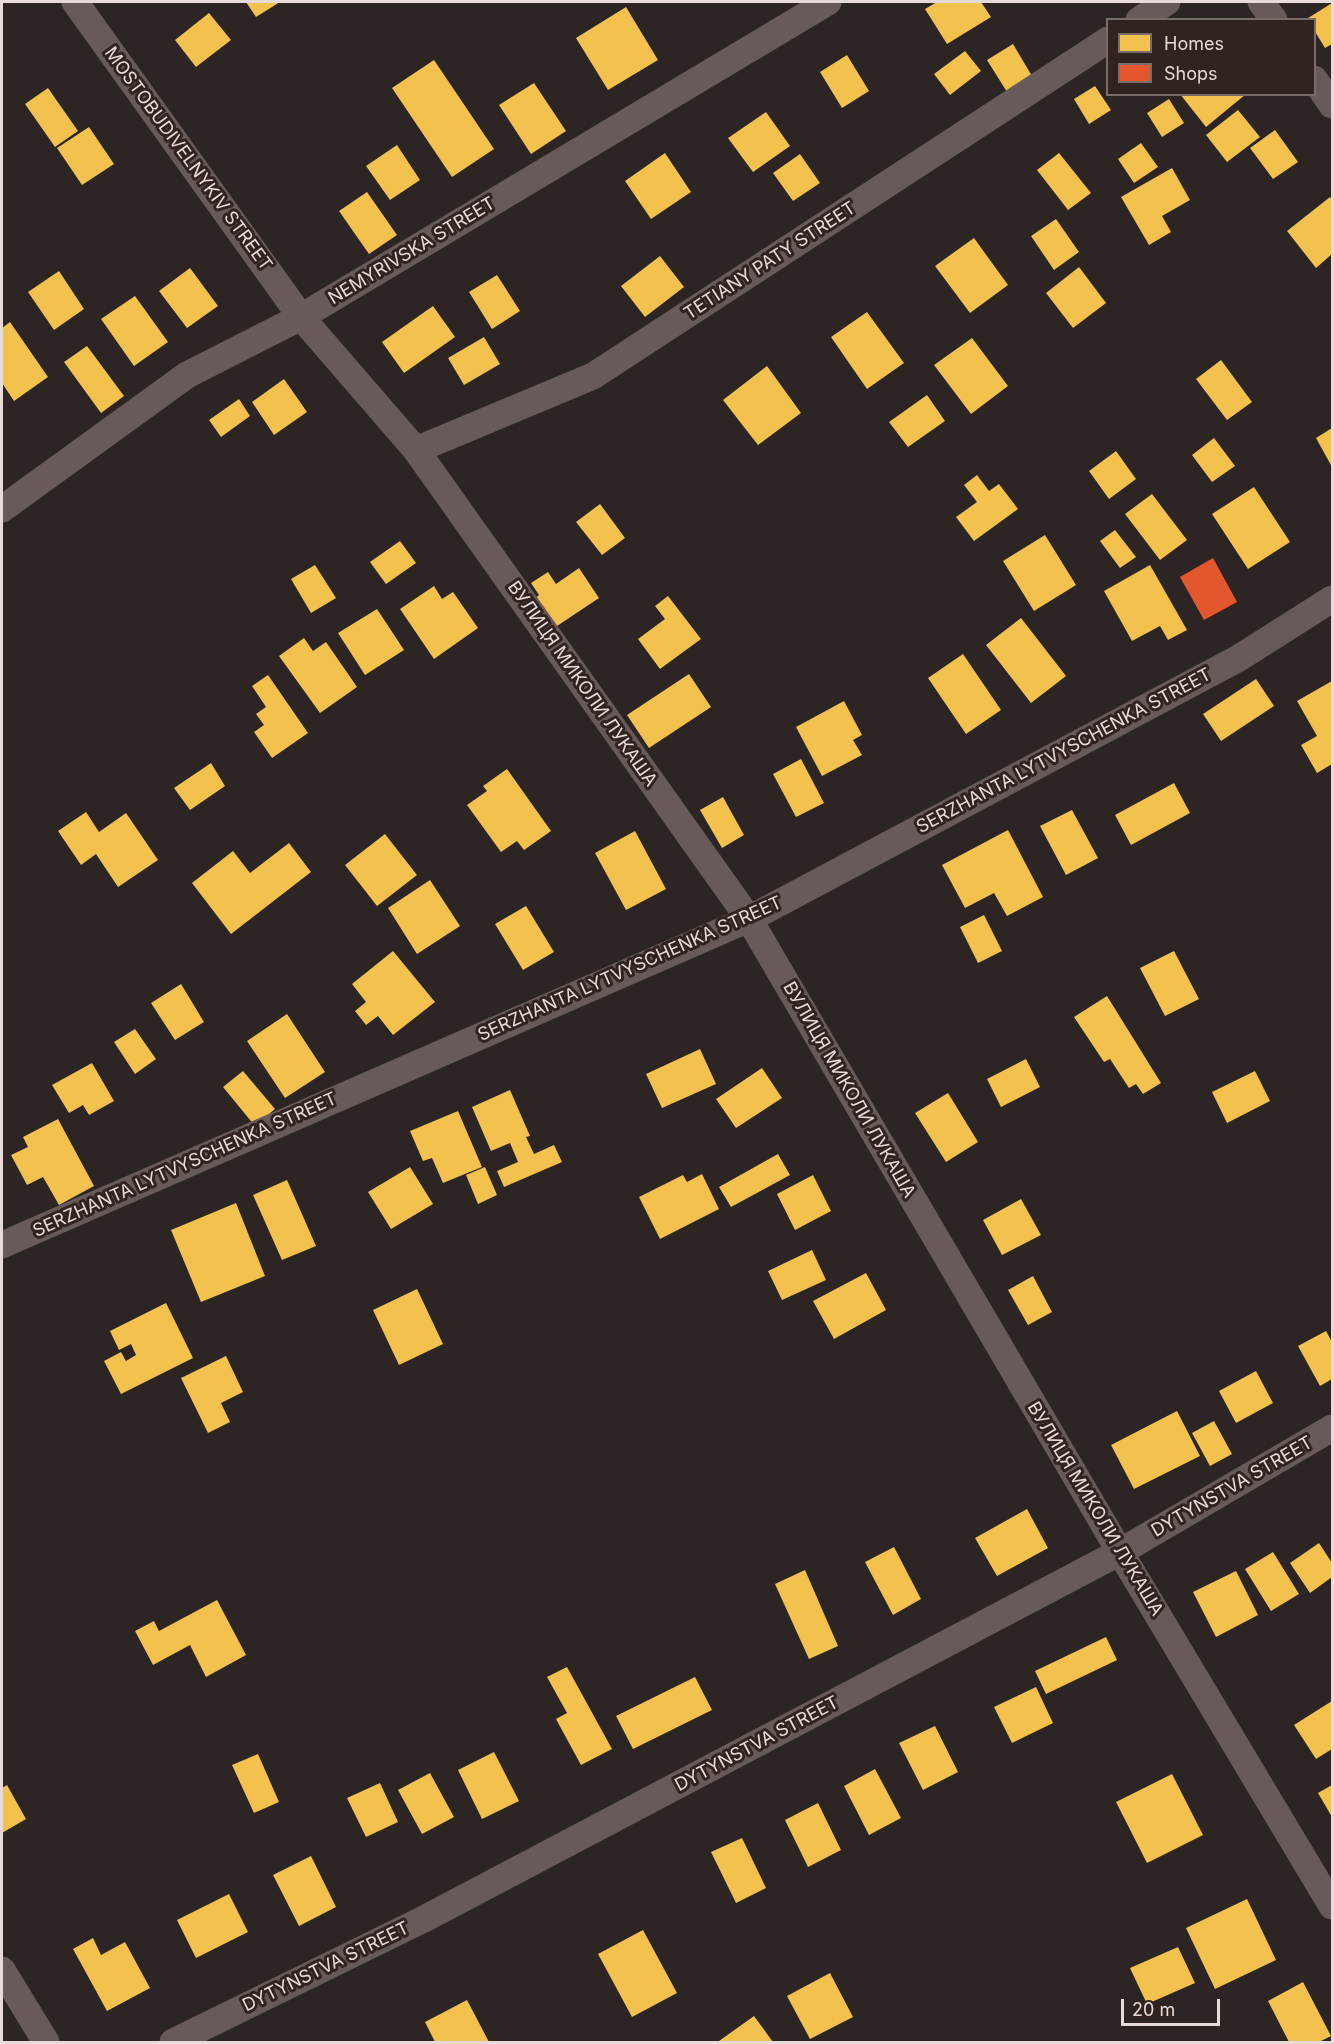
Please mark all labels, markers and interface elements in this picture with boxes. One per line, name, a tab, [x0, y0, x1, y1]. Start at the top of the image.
legend	[1106, 18, 1316, 96]
text: Homes	[1164, 33, 1224, 54]
street label: MOSTOBUDIVELNYKIV STREET	[100, 43, 276, 275]
text: Shops	[1164, 63, 1218, 84]
street label: NEMYRIVSKA STREET	[325, 193, 499, 309]
street label: TETIANY PATY STREET	[680, 197, 860, 325]
street label: ВУЛИЦЯ МИКОЛИ ЛУКАША	[503, 577, 661, 791]
street label: SERZHANTA LYTVYSCHENKA STREET	[913, 664, 1215, 838]
street label: SERZHANTA LYTVYSCHENKA STREET	[475, 892, 785, 1046]
street label: ВУЛИЦЯ МИКОЛИ ЛУКАША	[778, 978, 920, 1202]
street label: SERZHANTA LYTVYSCHENKA STREET	[30, 1088, 340, 1242]
street label: ВУЛИЦЯ МИКОЛИ ЛУКАША	[1022, 1398, 1168, 1620]
street label: DYTYNSTVA STREET	[1148, 1432, 1316, 1542]
street label: DYTYNSTVA STREET	[671, 1692, 843, 1796]
street label: DYTYNSTVA STREET	[239, 1917, 413, 2017]
scale bar	[1124, 1987, 1223, 2025]
text: 20 m	[1132, 1999, 1175, 2020]

